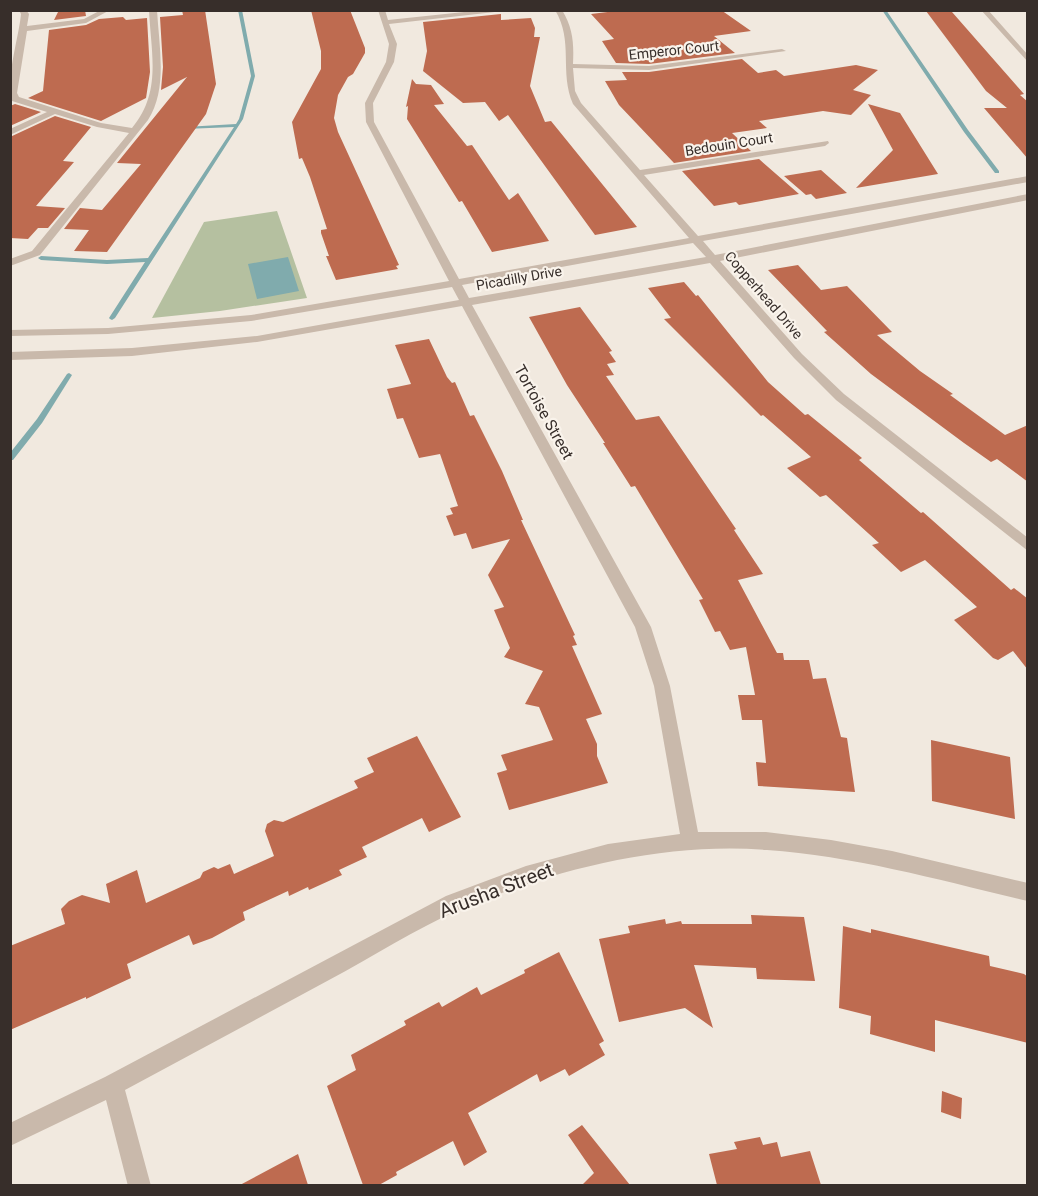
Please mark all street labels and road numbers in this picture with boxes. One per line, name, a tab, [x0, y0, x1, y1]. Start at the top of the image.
street label: Emperor Court	[628, 37, 720, 63]
street label: Bedouin Court	[684, 129, 775, 159]
street label: Copperhead Drive	[722, 248, 806, 342]
street label: Picadilly Drive	[475, 263, 563, 293]
street label: Tortoise Street	[510, 362, 578, 462]
street label: Arusha Street	[435, 857, 557, 923]

